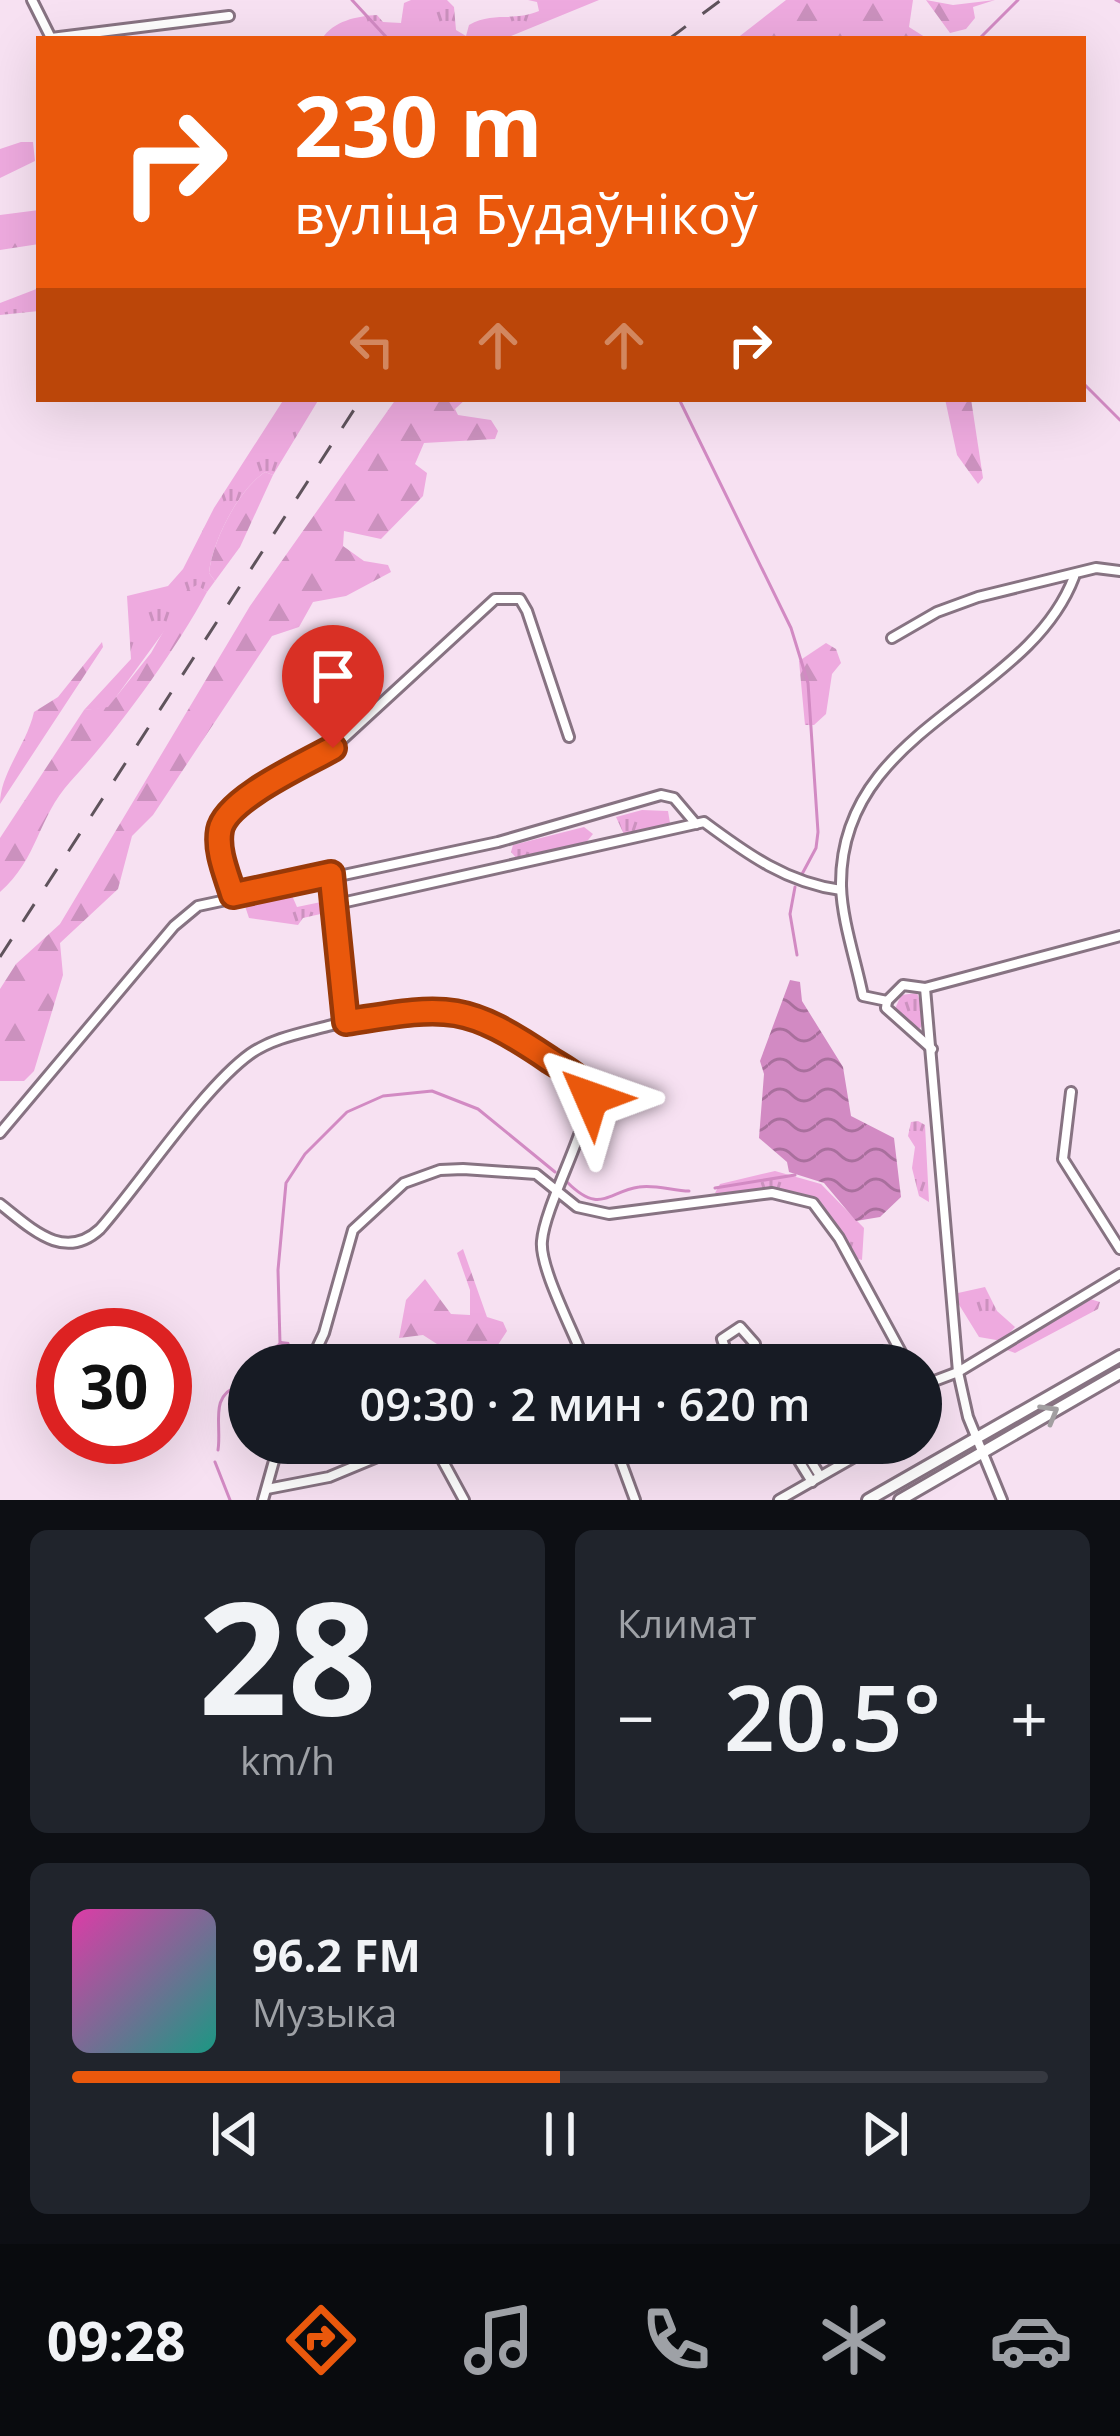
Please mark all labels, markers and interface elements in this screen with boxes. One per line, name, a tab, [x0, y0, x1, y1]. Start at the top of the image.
text: 230 m	[294, 67, 542, 182]
icon: right	[96, 84, 252, 240]
text: вуліца Будаўнікоў	[294, 176, 758, 250]
icon: left	[339, 312, 405, 378]
icon: ahead	[465, 312, 531, 378]
icon: ahead	[591, 312, 657, 378]
icon: right	[717, 312, 783, 378]
pin	[282, 625, 384, 748]
icon: arrive	[300, 643, 366, 709]
position arrow	[528, 1035, 654, 1161]
speed limit sign: 30	[36, 1308, 192, 1464]
text: 09:30 · 2 мин · 620 m	[359, 1373, 811, 1434]
one-way arrow	[1038, 1404, 1059, 1427]
text: 28	[198, 1548, 377, 1761]
text: Климат	[617, 1596, 757, 1649]
text: 20.5°	[724, 1655, 941, 1777]
text: −	[617, 1672, 655, 1762]
text: +	[1010, 1672, 1048, 1762]
text: km/h	[240, 1733, 335, 1786]
text: 96.2 FM	[252, 1924, 421, 1985]
text: Музыка	[252, 1985, 397, 2038]
icon: previous	[202, 2101, 268, 2167]
icon: pause	[527, 2101, 593, 2167]
icon: next	[852, 2101, 918, 2167]
icon: directions	[279, 2298, 363, 2382]
icon: music	[457, 2298, 541, 2382]
icon: phone	[634, 2298, 718, 2382]
icon: climate	[812, 2298, 896, 2382]
icon: car	[989, 2298, 1073, 2382]
text: 09:28	[47, 2303, 186, 2377]

